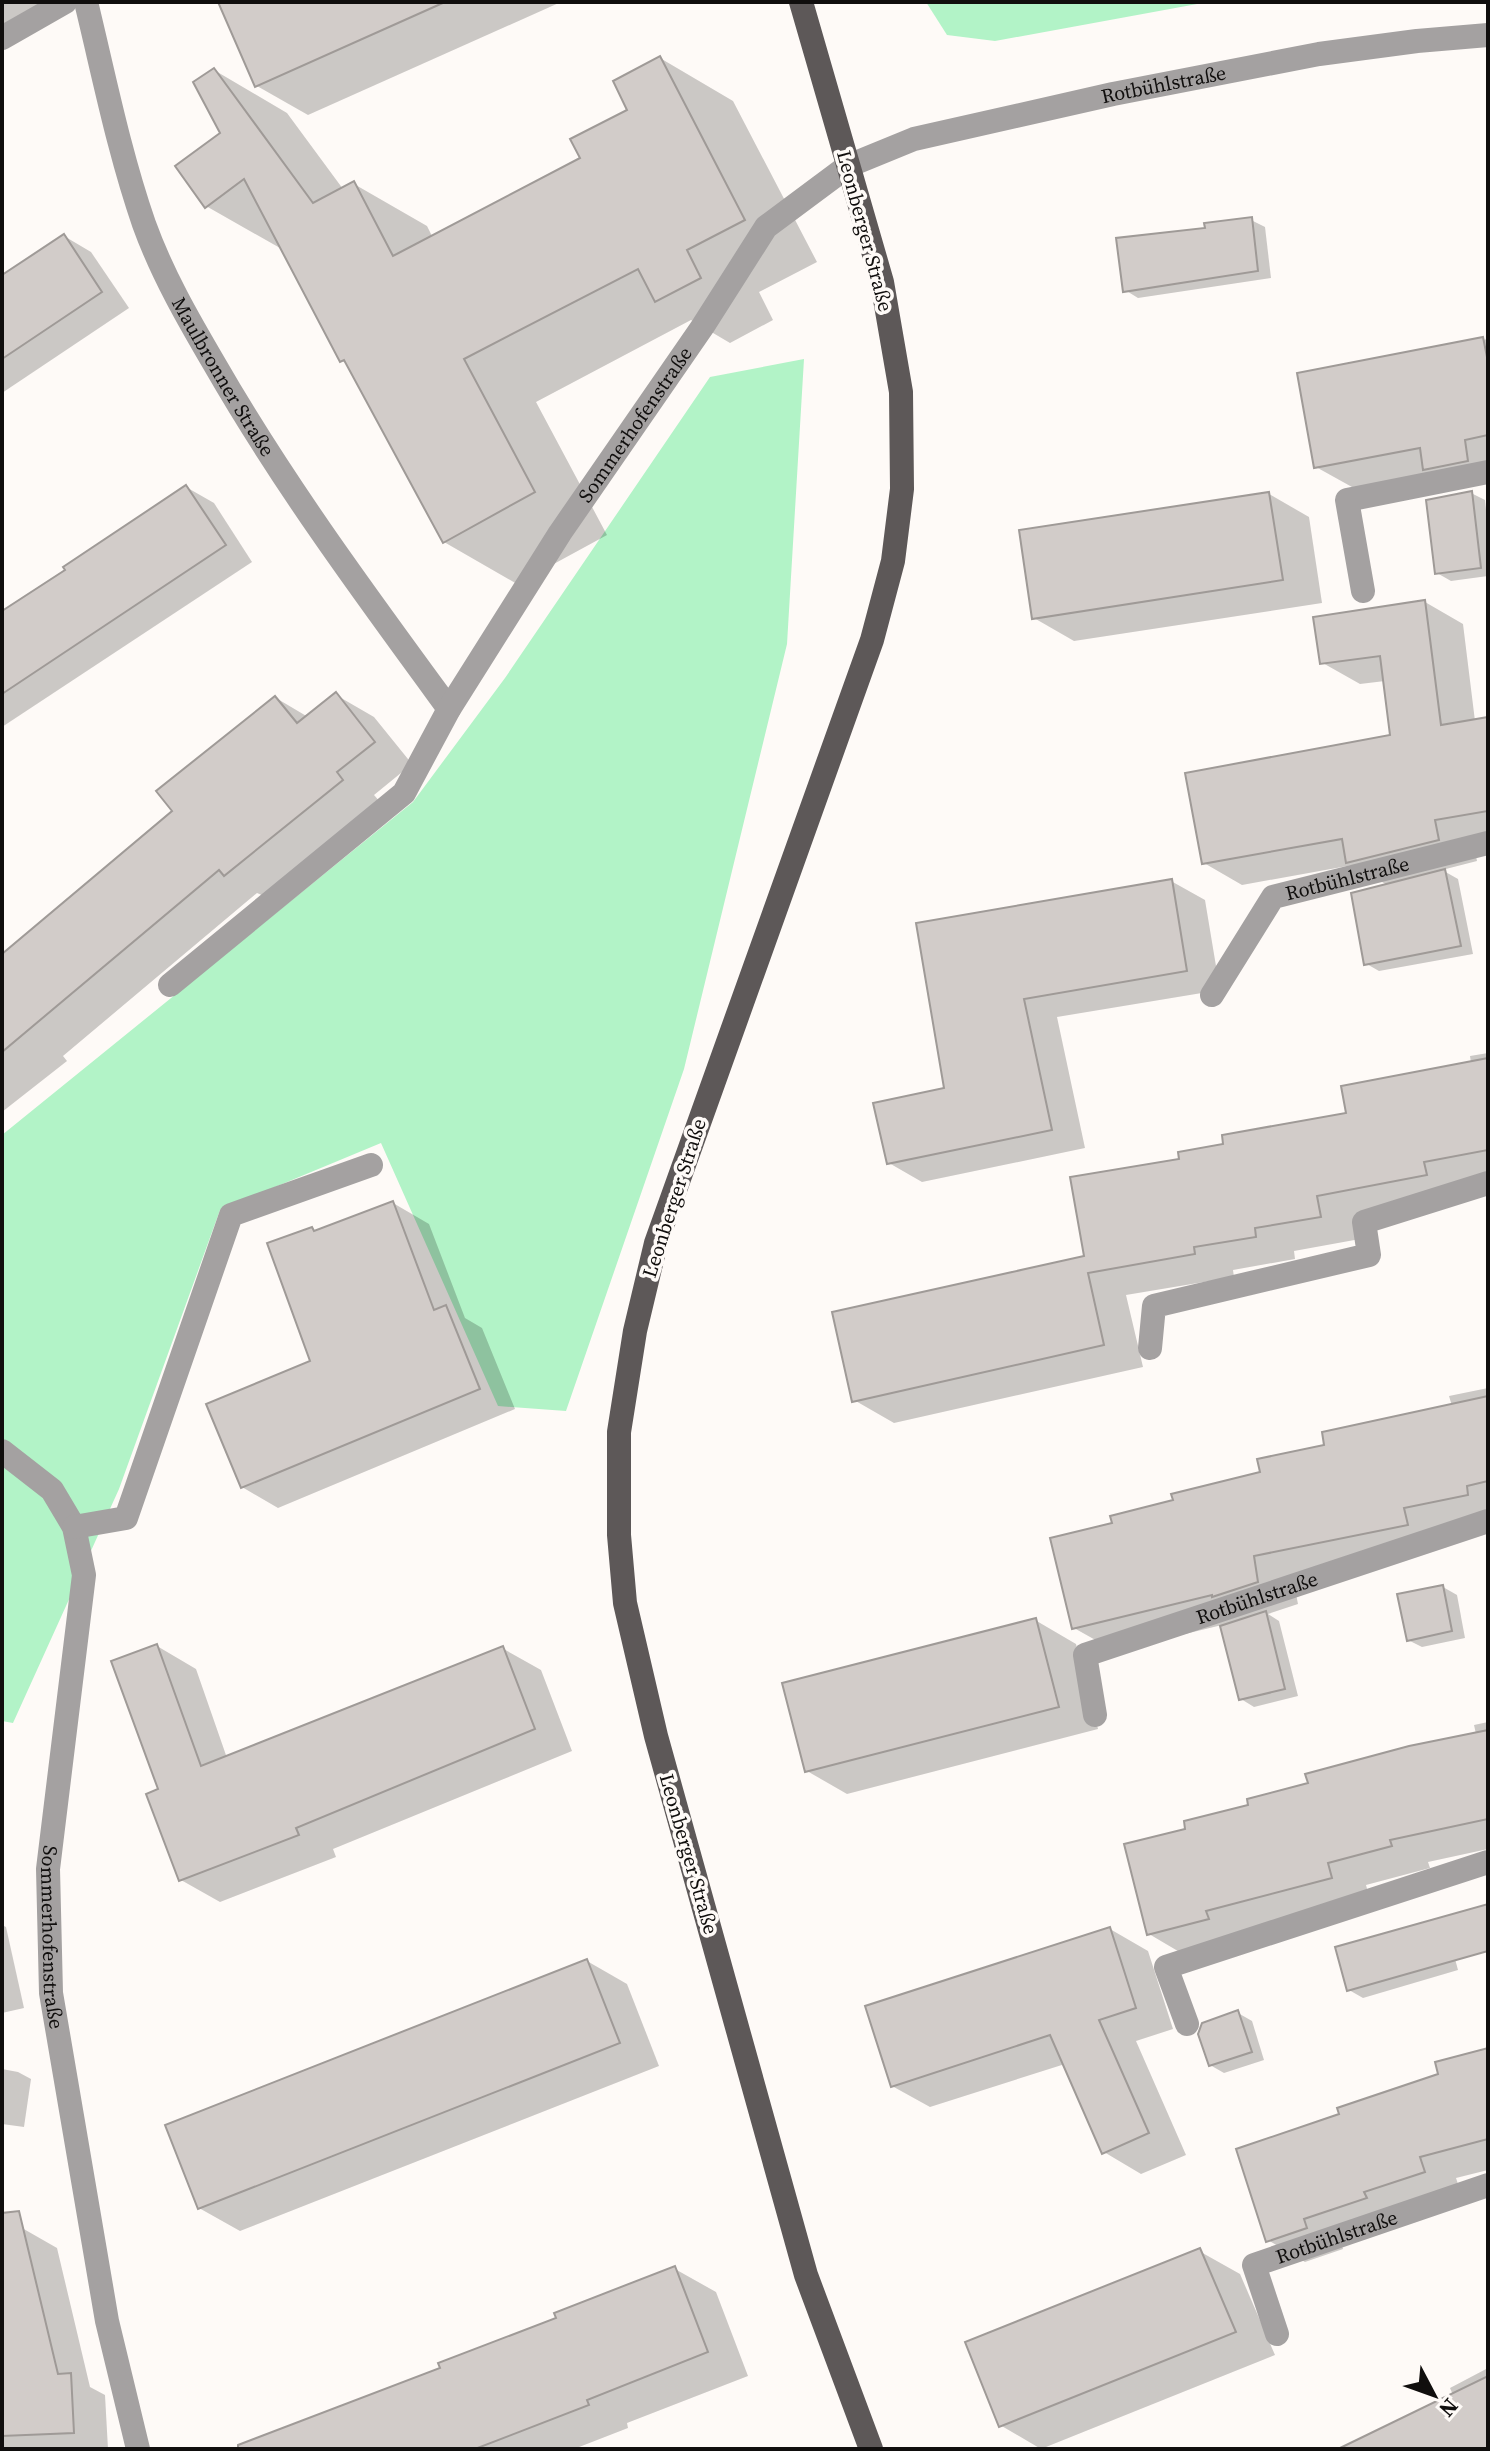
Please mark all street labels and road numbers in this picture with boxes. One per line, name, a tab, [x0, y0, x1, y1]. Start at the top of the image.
street label: Rotbühlstraße	[1098, 58, 1228, 110]
street label: Leonberger Straße	[830, 147, 900, 315]
street label: Maulbronner Straße	[165, 292, 281, 462]
street label: Sommerhofenstraße	[571, 341, 699, 508]
street label: Rotbühlstraße	[1282, 849, 1412, 907]
street label: Leonberger Straße	[635, 1115, 713, 1281]
street label: Rotbühlstraße	[1192, 1565, 1321, 1631]
street label: Leonberger Straße	[653, 1770, 725, 1938]
street label: Sommerhofenstraße	[34, 1844, 71, 2031]
street label: Rotbühlstraße	[1272, 2203, 1401, 2271]

